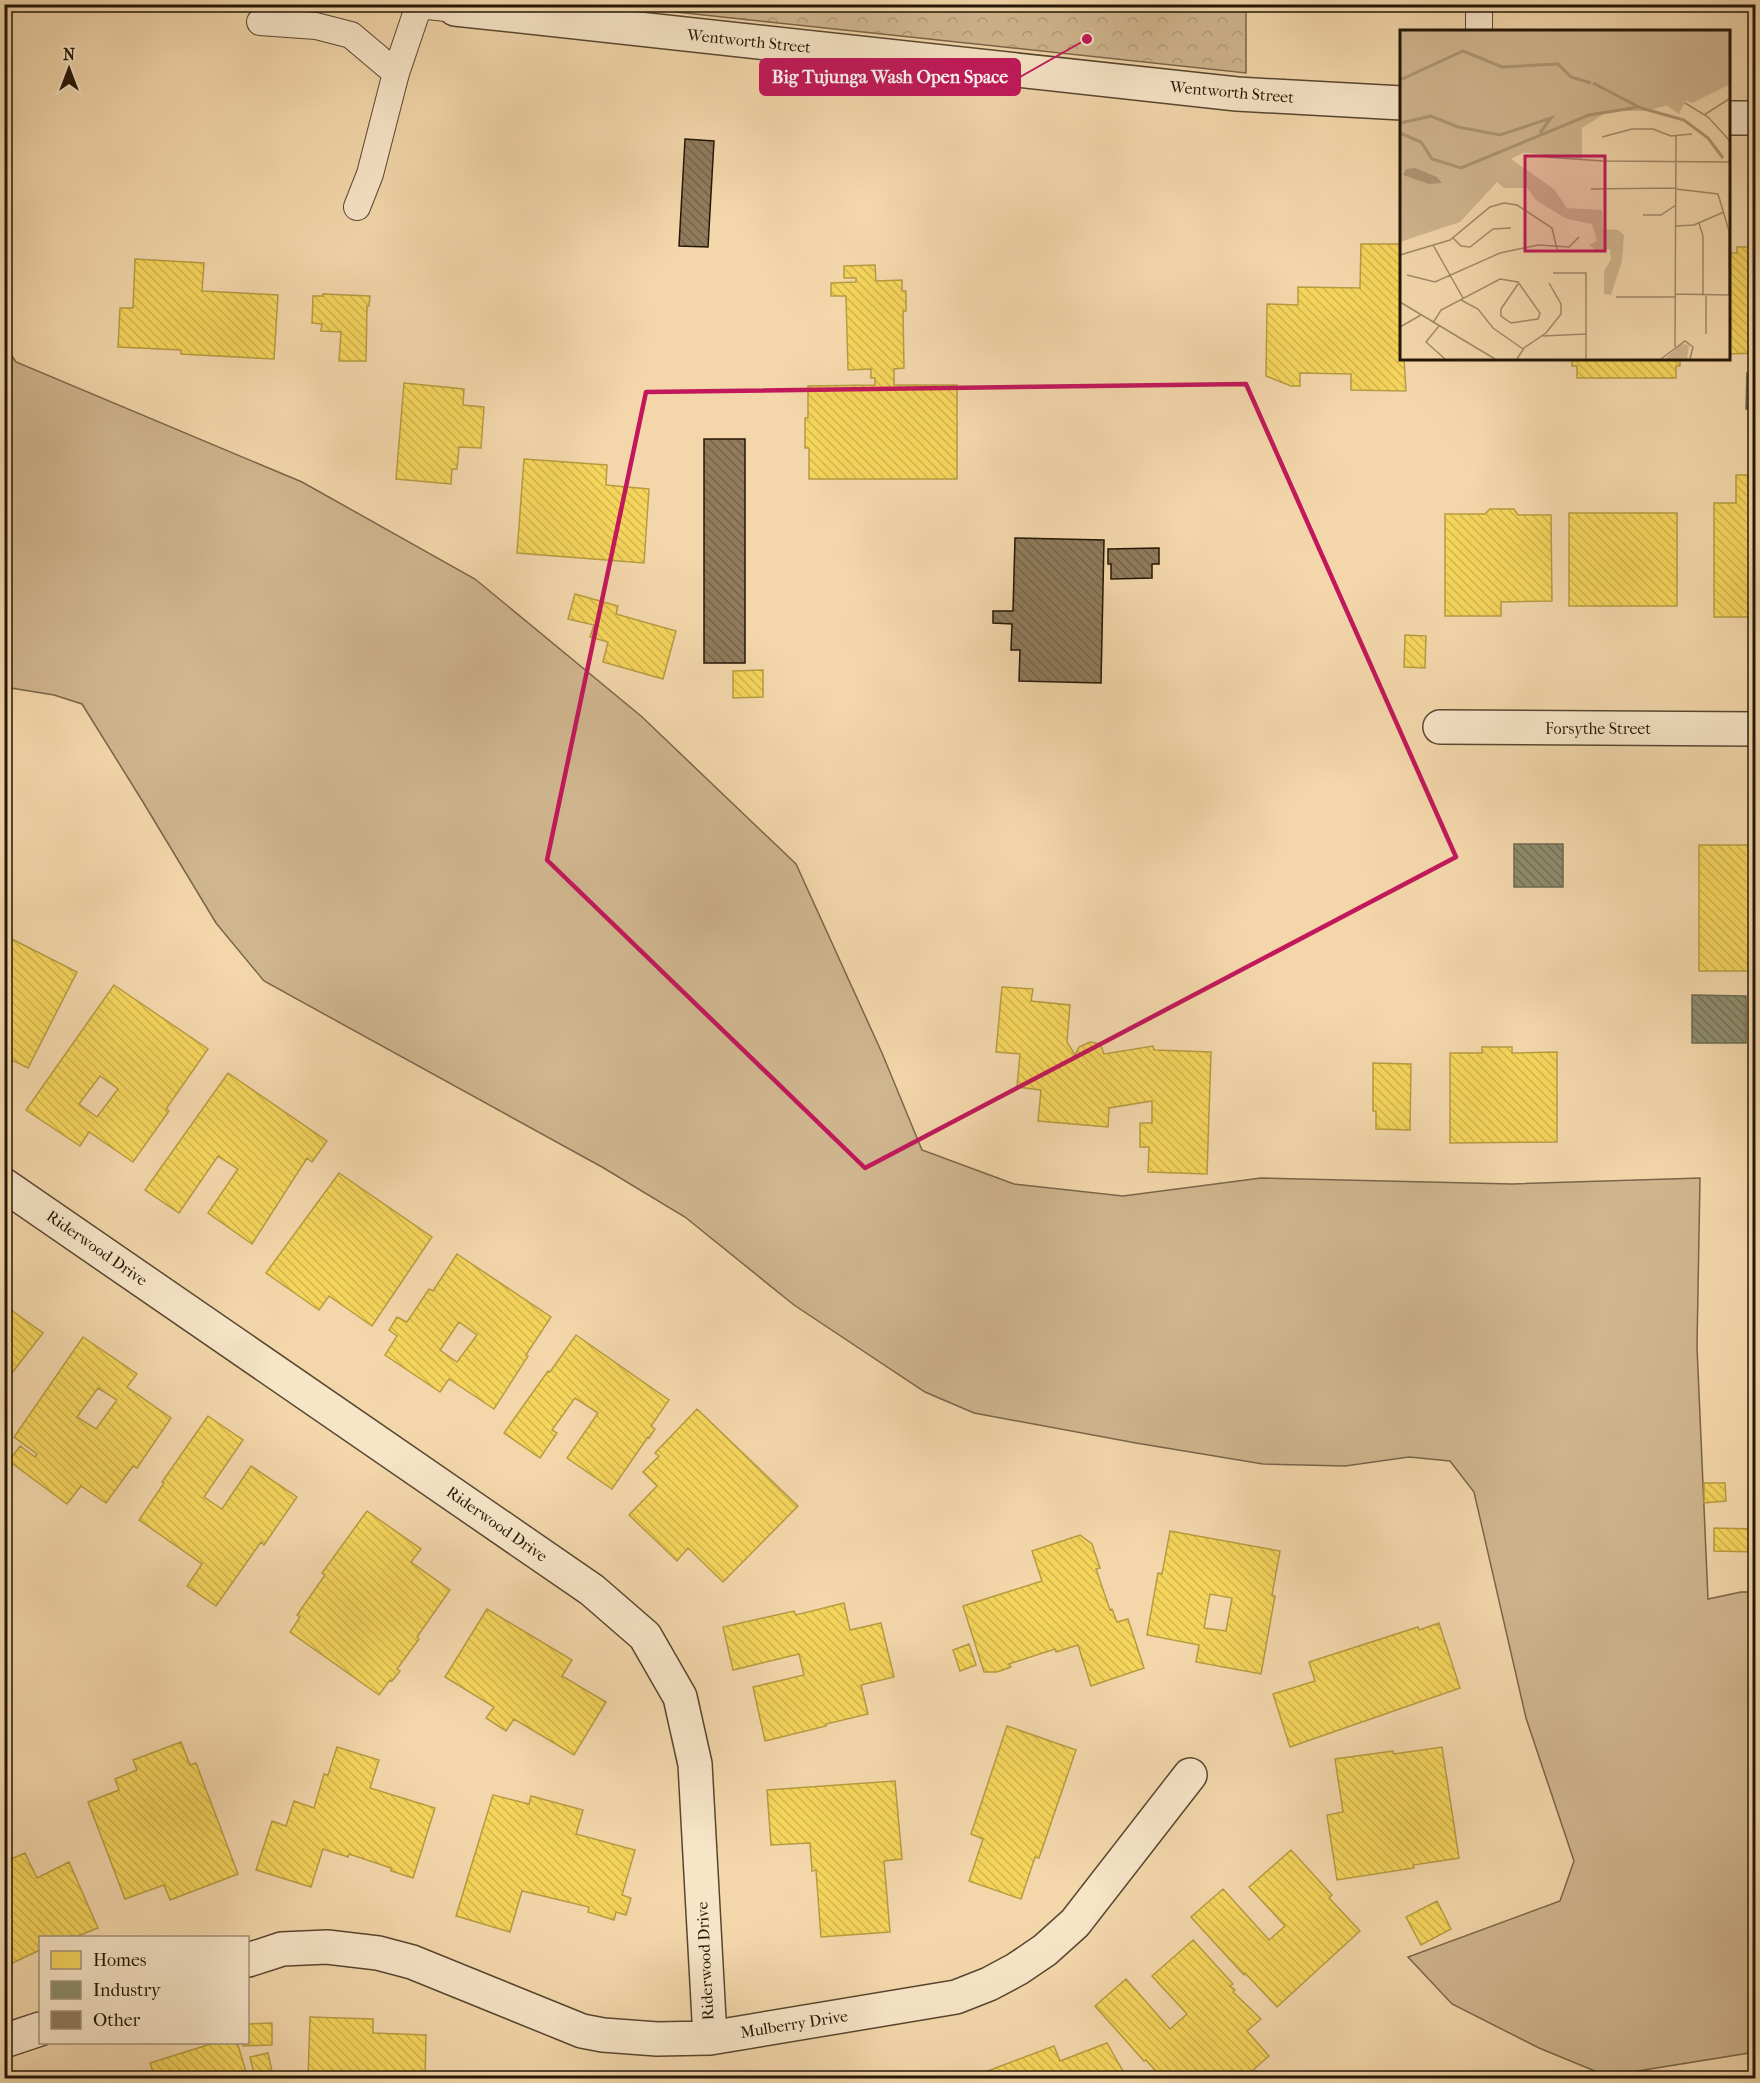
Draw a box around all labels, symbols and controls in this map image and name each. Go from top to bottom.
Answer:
street label: Wentworth Street [685,25,812,57]
inset map [1400,30,1730,360]
north arrow [39,39,99,99]
text: N [63,45,76,64]
callout: Big Tujunga Wash Open Space [760,59,1020,95]
text: Big Tujunga Wash Open Space [772,67,1008,88]
street label: Wentworth Street [1168,77,1295,107]
street label: Forsythe Street [1545,719,1651,738]
street label: Riderwood Drive [43,1206,151,1290]
street label: Riderwood Drive [443,1482,551,1566]
street label: Riderwood Drive [692,1901,718,2021]
legend [39,1936,249,2044]
text: Homes [93,1950,147,1971]
text: Industry [93,1980,162,2001]
street label: Mulberry Drive [739,2006,849,2042]
text: Other [93,2010,141,2031]

